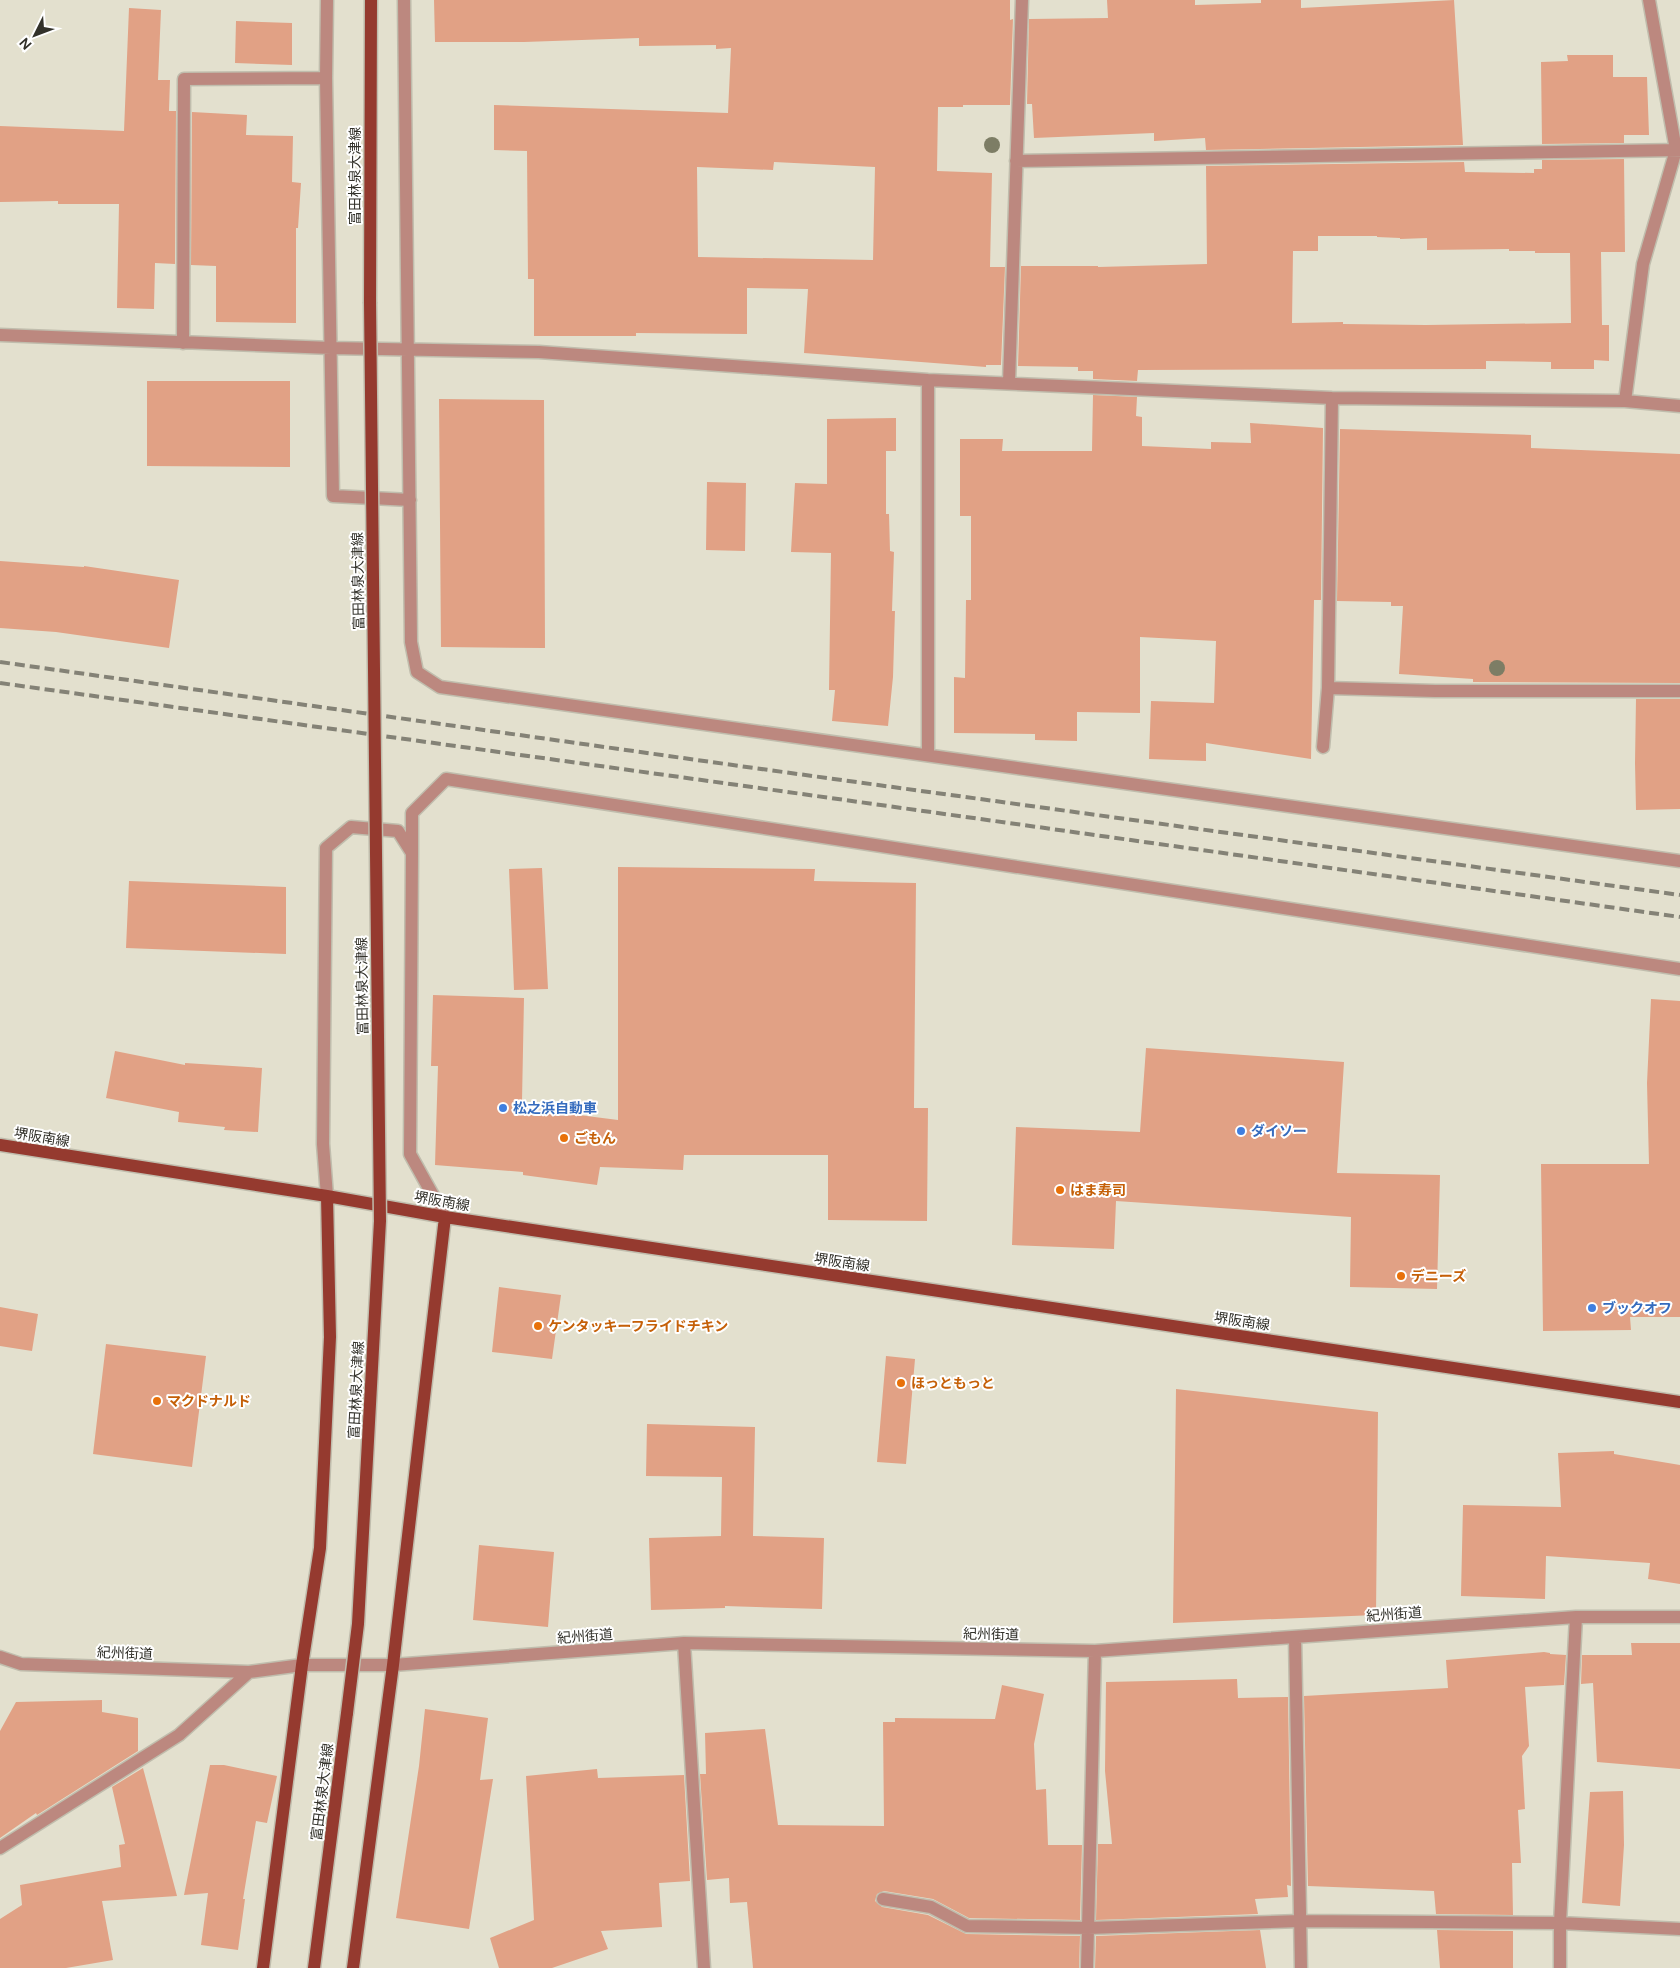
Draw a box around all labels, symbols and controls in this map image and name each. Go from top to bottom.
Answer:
north arrow [10,10,60,60]
text: N [15,34,35,54]
street label: 富田林泉大津線 [346,127,364,225]
street label: 富田林泉大津線 [348,532,368,630]
street label: 富田林泉大津線 [352,937,372,1035]
place label: 松之浜自動車 [513,1099,597,1117]
marker: 松之浜自動車 [497,1102,509,1114]
place label: ダイソー [1251,1122,1307,1140]
street label: 堺阪南線 [13,1124,71,1150]
marker: ダイソー [1235,1125,1247,1137]
place label: ごもん [574,1129,616,1147]
marker: ごもん [558,1132,570,1144]
place label: はま寿司 [1070,1181,1126,1199]
marker: はま寿司 [1054,1184,1066,1196]
street label: 堺阪南線 [413,1187,471,1215]
street label: 堺阪南線 [813,1249,871,1275]
place label: デニーズ [1411,1267,1466,1285]
marker: デニーズ [1395,1270,1407,1282]
place label: ブックオフ [1602,1299,1672,1317]
marker: ブックオフ [1586,1302,1598,1314]
street label: 堺阪南線 [1213,1308,1271,1334]
place label: ケンタッキーフライドチキン [548,1317,728,1335]
marker: ケンタッキーフライドチキン [532,1320,544,1332]
street label: 富田林泉大津線 [344,1341,368,1439]
place label: ほっともっと [911,1374,995,1392]
marker: ほっともっと [895,1377,907,1389]
place label: マクドナルド [167,1392,251,1410]
marker: マクドナルド [151,1395,163,1407]
street label: 紀州街道 [1365,1603,1423,1625]
street label: 紀州街道 [556,1625,614,1647]
street label: 紀州街道 [963,1625,1019,1643]
street label: 紀州街道 [97,1643,153,1663]
street label: 富田林泉大津線 [307,1742,337,1842]

